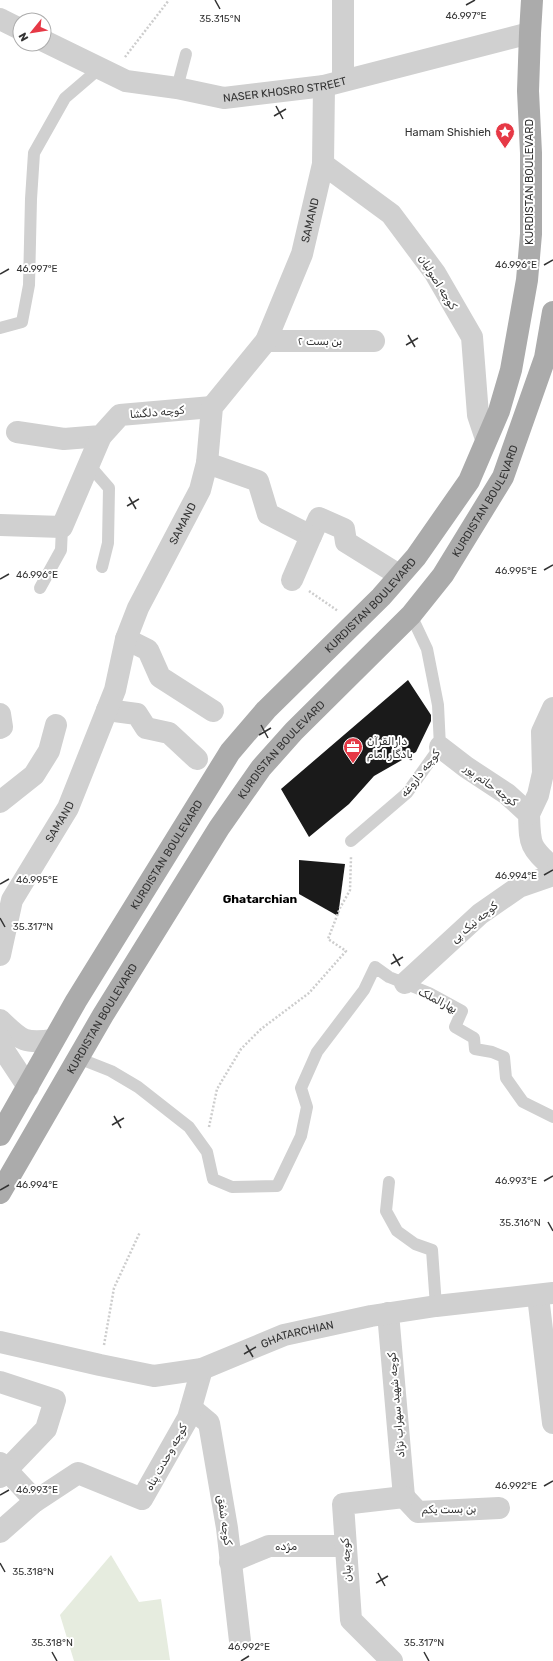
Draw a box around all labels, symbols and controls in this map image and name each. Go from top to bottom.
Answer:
text: 46.997°E [445,10,487,22]
north arrow [12,12,52,52]
text: 35.315°N [199,13,241,25]
text: N [16,30,31,43]
street label: NASER KHOSRO STREET [222,74,348,105]
street label: KURDISTAN BOULEVARD [523,119,536,245]
place icon: Hamam Shishieh [494,121,516,149]
place label: Hamam Shishieh [405,126,491,139]
street label: SAMAND [299,197,322,244]
street label: کوچه اصولیان [415,252,460,313]
text: 46.996°E [495,259,537,271]
text: 46.997°E [16,263,58,275]
street label: بن بست ۲ [298,335,342,348]
street label: کوچه دلگشا [129,404,185,422]
street label: KURDISTAN BOULEVARD [450,443,521,560]
street label: SAMAND [167,500,199,547]
street label: KURDISTAN BOULEVARD [322,556,419,656]
text: 46.995°E [495,565,537,577]
text: 46.996°E [16,569,58,581]
street label: KURDISTAN BOULEVARD [235,698,328,802]
place label: دارالقرآن یادگار امام [367,735,413,762]
office icon: دارالقرآن یادگار امام [342,736,364,764]
street label: کوچه داروغه [398,747,444,800]
street label: کوچه حاتم پور [460,761,520,810]
street label: KURDISTAN BOULEVARD [128,798,206,912]
street label: SAMAND [43,800,77,845]
text: 46.994°E [495,870,537,882]
text: 46.995°E [16,874,58,886]
district label: Ghatarchian [223,892,298,906]
street label: کوچه نیک پی [448,899,501,946]
text: 35.317°N [13,921,53,933]
street label: KURDISTAN BOULEVARD [64,961,140,1076]
street label: بهارالملک [416,985,460,1016]
text: 46.993°E [495,1175,537,1187]
text: 46.994°E [16,1179,58,1191]
text: 35.316°N [499,1217,541,1229]
street label: GHATARCHIAN [259,1318,335,1351]
street label: کوچه شهید سهراب نژاد [385,1352,409,1458]
street label: کوچه وحدت پناه [143,1422,191,1493]
text: 46.992°E [495,1480,537,1492]
text: 46.993°E [16,1484,58,1496]
street label: کوچه شفق [214,1494,234,1546]
street label: بن بست یکم [421,1503,477,1517]
street label: کوچه بیان [338,1538,356,1582]
street label: مژده [275,1540,297,1553]
text: 35.318°N [12,1566,54,1578]
text: 35.318°N [31,1637,73,1649]
text: 35.317°N [404,1637,444,1649]
text: 46.992°E [228,1641,270,1653]

